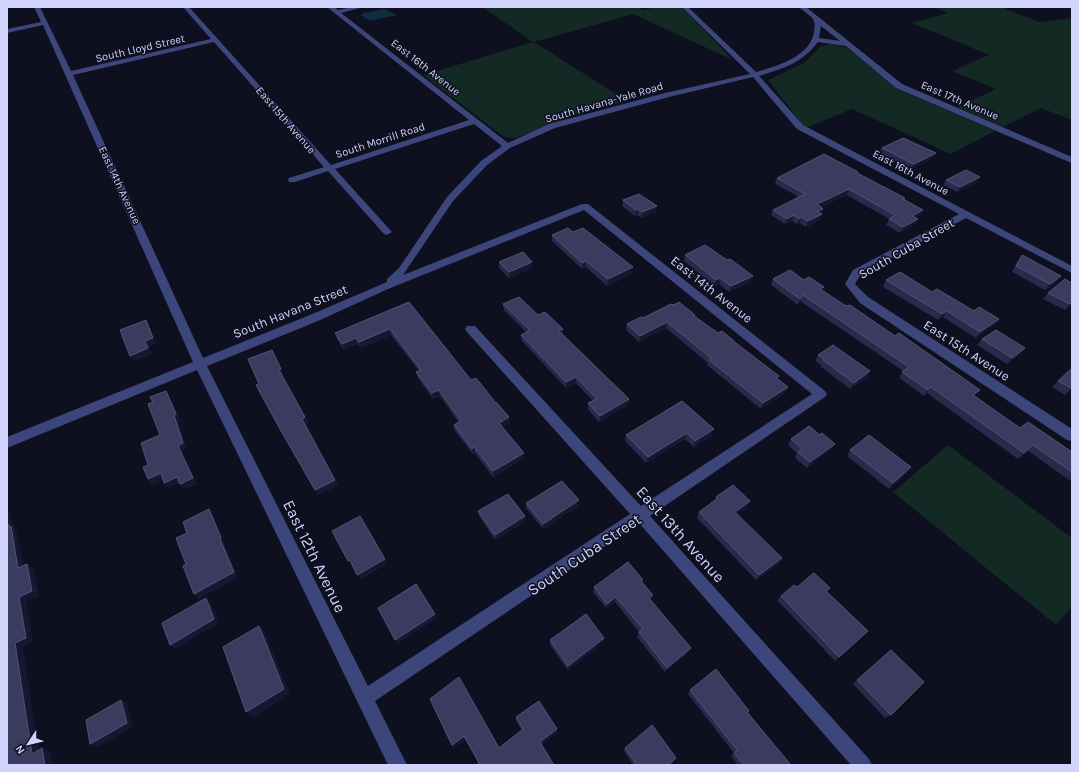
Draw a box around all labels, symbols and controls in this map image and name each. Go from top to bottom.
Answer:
street label: South Lloyd Street [94,32,186,65]
street label: East 16th Avenue [388,36,463,99]
street label: East 17th Avenue [919,78,1001,123]
street label: South Havana-Yale Road [544,79,665,126]
street label: East 15th Avenue [253,84,318,157]
street label: South Morrill Road [334,120,427,161]
street label: East 14th Avenue [96,144,143,226]
street label: East 16th Avenue [870,147,951,198]
street label: South Cuba Street [856,215,957,282]
street label: East 14th Avenue [668,253,756,326]
street label: South Havana Street [231,282,350,341]
street label: East 15th Avenue [921,317,1013,384]
street label: East 13th Avenue [632,482,729,586]
street label: East 12th Avenue [279,497,350,616]
street label: South Cuba Street [524,509,645,600]
north arrow [8,724,48,764]
text: N [13,742,28,756]

